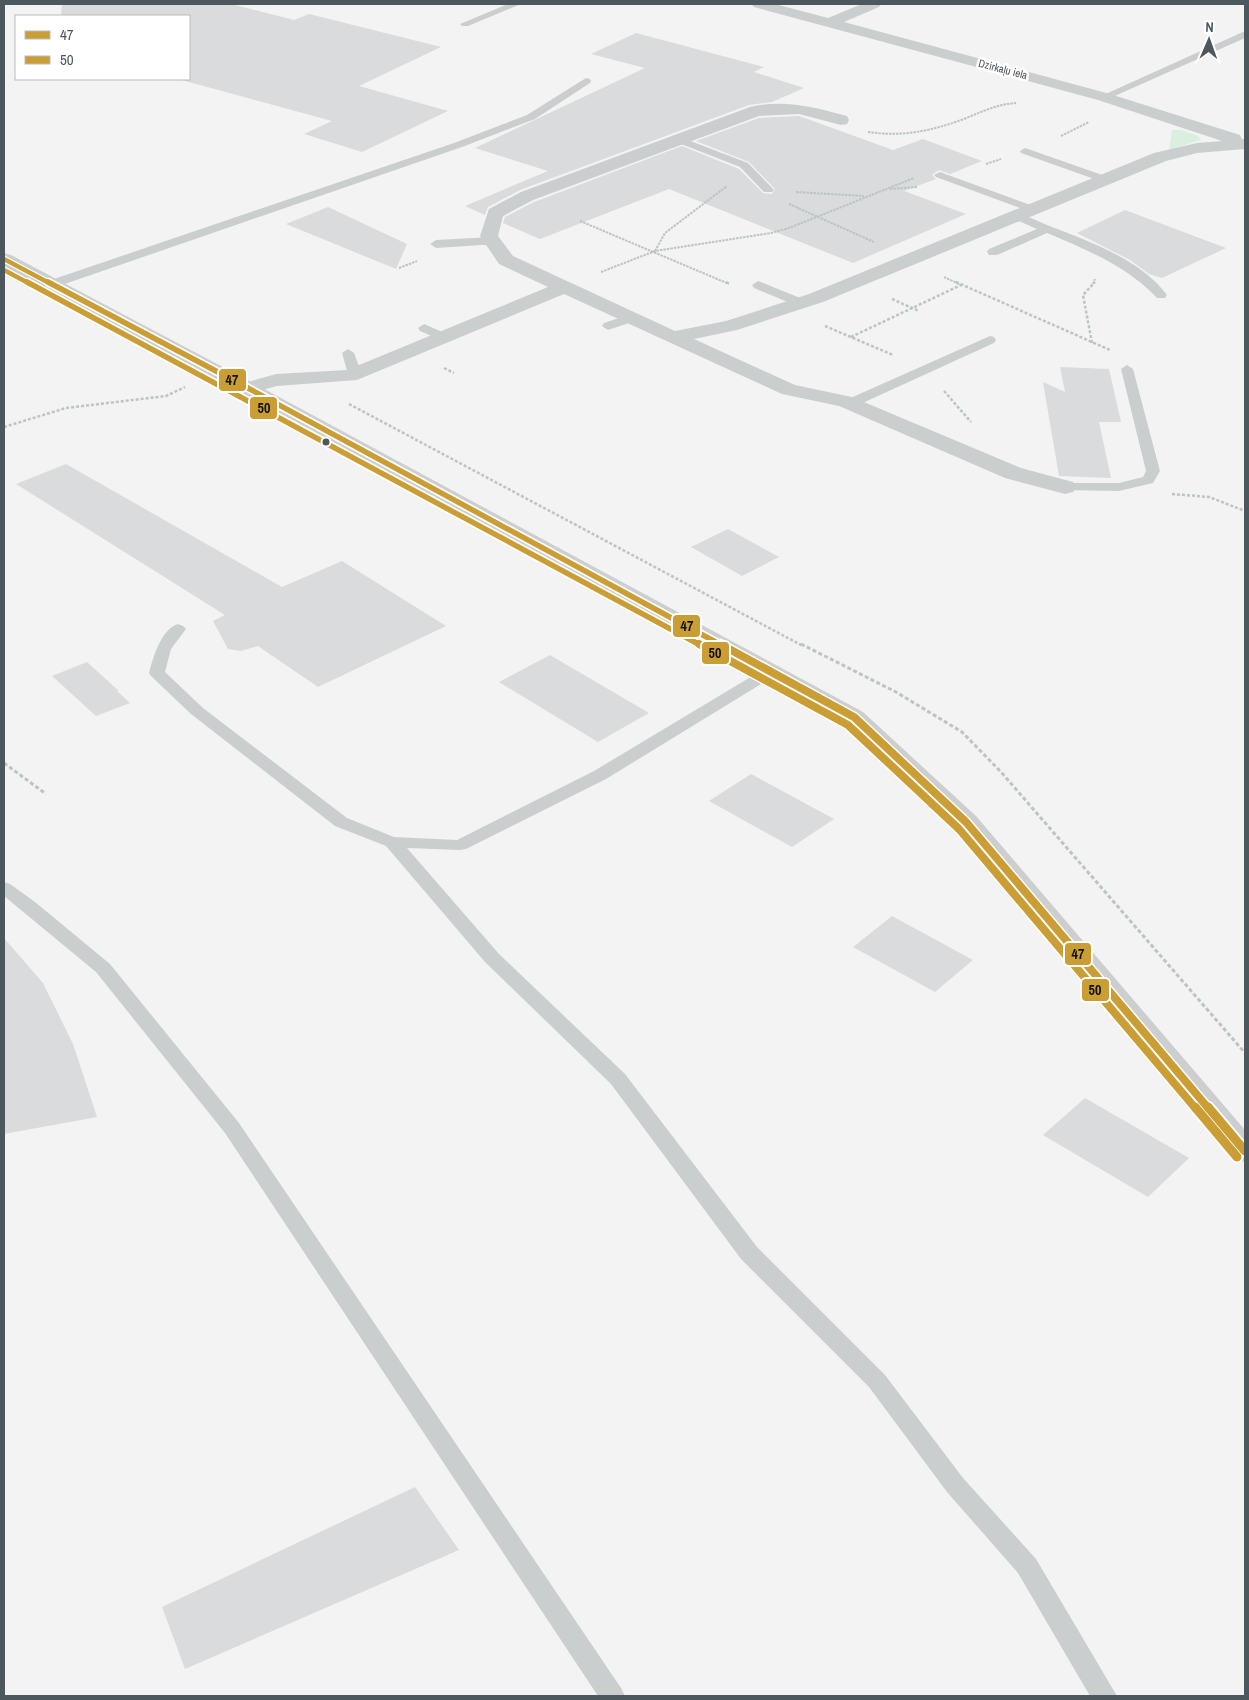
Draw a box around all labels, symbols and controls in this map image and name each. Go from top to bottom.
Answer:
legend [15,15,190,80]
north arrow [1184,15,1234,65]
text: N [1205,18,1214,36]
text: 47 [60,24,74,45]
text: 50 [60,49,74,70]
street label: Dzirkaļu iela [977,56,1029,82]
line badge: 47 [218,368,247,392]
text: 47 [226,371,239,389]
line badge: 50 [249,396,278,420]
text: 50 [258,399,270,417]
unlabelled marker [321,437,331,447]
line badge: 47 [672,614,701,638]
text: 47 [681,617,694,635]
line badge: 50 [701,641,730,665]
text: 50 [709,644,721,662]
line badge: 47 [1064,942,1092,966]
text: 47 [1072,945,1085,963]
line badge: 50 [1081,978,1110,1002]
text: 50 [1089,981,1101,999]

